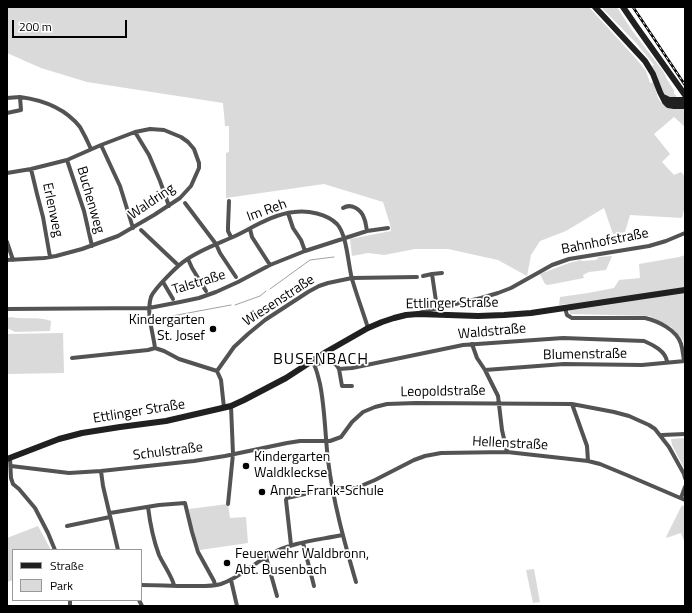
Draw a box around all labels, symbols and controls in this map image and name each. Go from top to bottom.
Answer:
scale bar [14,12,129,38]
text: 200 m [19,17,52,36]
street label: Buchenweg [72,164,108,236]
street label: Waldring [126,180,178,224]
street label: Erlenweg [38,181,66,239]
street label: Im Reh [245,196,289,226]
street label: Bahnhofstraße [560,225,650,259]
street label: Talstraße [170,267,228,299]
street label: Wiesenstraße [240,272,318,330]
street label: Ettlinger Straße [405,295,499,313]
place label: Kindergarten St. Josef [129,313,205,346]
street label: Waldstraße [457,321,527,343]
marker: Kindergarten St. Josef [208,324,218,334]
street label: Blumenstraße [543,346,627,364]
district label: BUSENBACH [273,350,369,370]
street label: Leopoldstraße [400,383,486,401]
street label: Ettlinger Straße [92,396,186,428]
street label: Hellenstraße [472,434,548,454]
street label: Schulstraße [132,439,204,465]
place label: Kindergarten Waldkleckse [254,450,330,482]
marker: Kindergarten Waldkleckse [241,461,251,471]
place label: Anne-Frank-Schule [270,484,384,500]
marker: Anne-Frank-Schule [257,487,267,497]
place label: Feuerwehr Waldbronn, Abt. Busenbach [235,547,369,580]
legend [12,549,142,601]
text: Straße [50,556,84,575]
marker: Feuerwehr Waldbronn, Abt. Busenbach [222,558,232,568]
text: Park [50,576,73,595]

